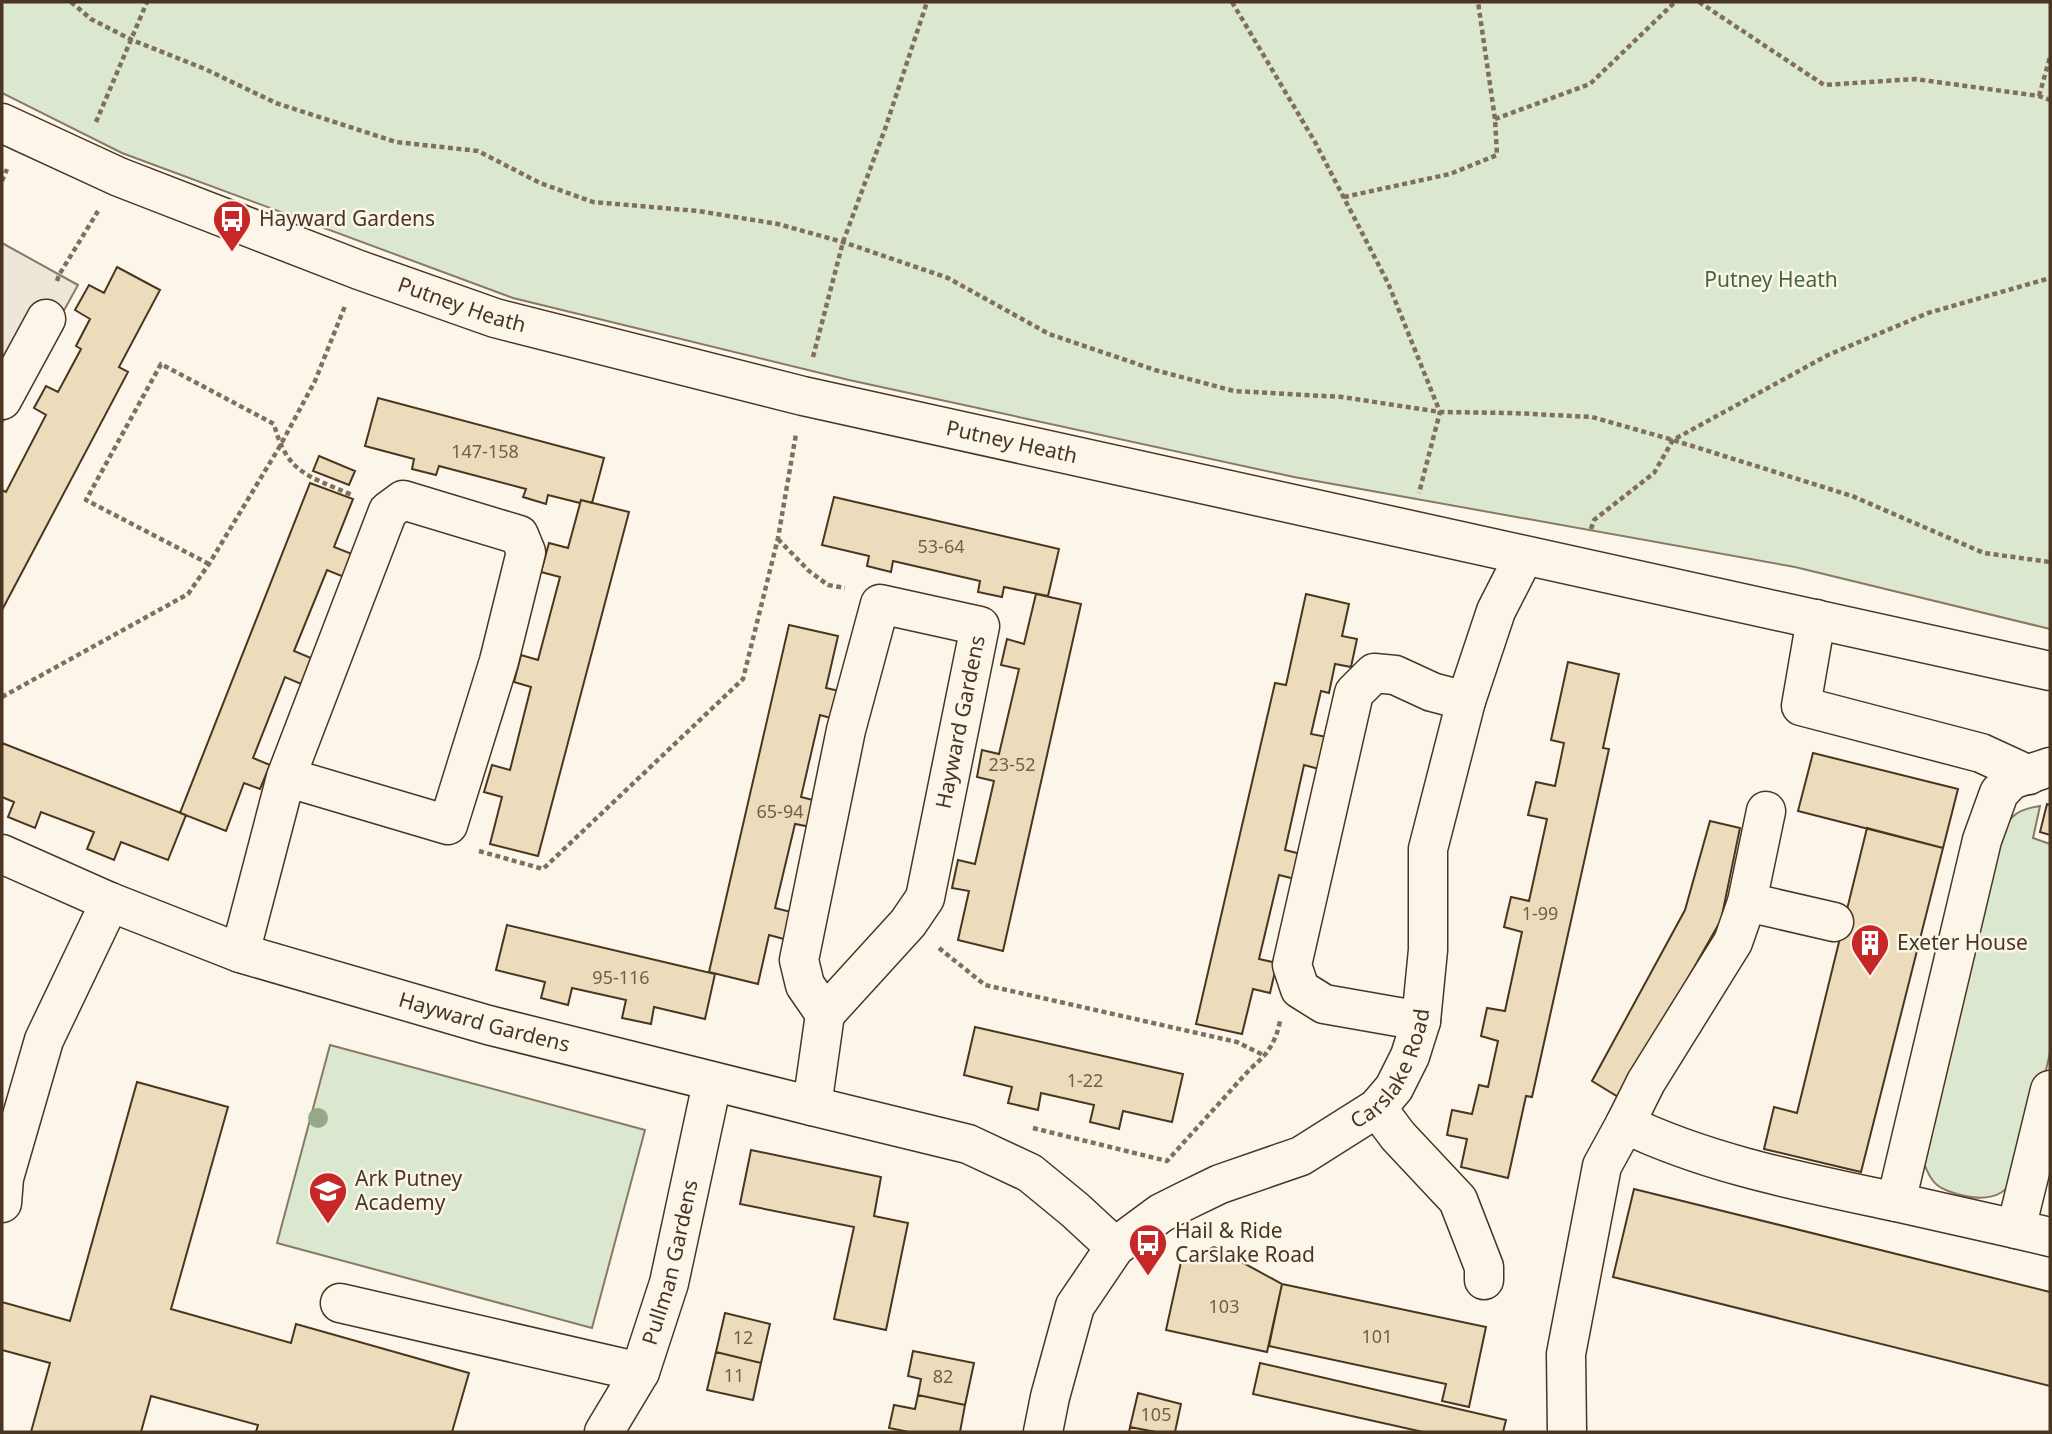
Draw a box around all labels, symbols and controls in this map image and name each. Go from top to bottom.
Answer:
bus stop icon: Hayward Gardens [211,198,253,253]
place label: Hayward Gardens [259,204,435,232]
park label: Putney Heath [1704,265,1838,293]
street label: Putney Heath [394,270,529,338]
street label: Putney Heath [944,413,1080,469]
house number: 147-158 [451,439,519,463]
house number: 53-64 [918,534,964,558]
street label: Hayward Gardens [928,633,991,811]
house number: 23-52 [989,752,1035,776]
house number: 65-94 [757,799,803,823]
house number: 1-99 [1522,901,1558,925]
building icon: Exeter House [1849,922,1891,977]
place label: Exeter House [1897,928,2028,956]
house number: 95-116 [592,965,650,989]
street label: Hayward Gardens [396,985,573,1058]
street label: Carslake Road [1345,1007,1435,1134]
house number: 1-22 [1067,1068,1103,1092]
place label: Ark Putney Academy [355,1164,462,1216]
school or university icon: Ark Putney Academy [307,1170,349,1225]
street label: Pullman Gardens [635,1177,704,1348]
place label: Hail & Ride Carslake Road [1175,1216,1315,1268]
bus stop icon: Hail & Ride Carslake Road [1127,1222,1169,1277]
house number: 103 [1209,1294,1239,1318]
house number: 101 [1362,1324,1392,1348]
house number: 12 [733,1325,753,1349]
house number: 11 [724,1363,744,1387]
house number: 82 [933,1364,953,1388]
house number: 105 [1141,1402,1171,1426]

